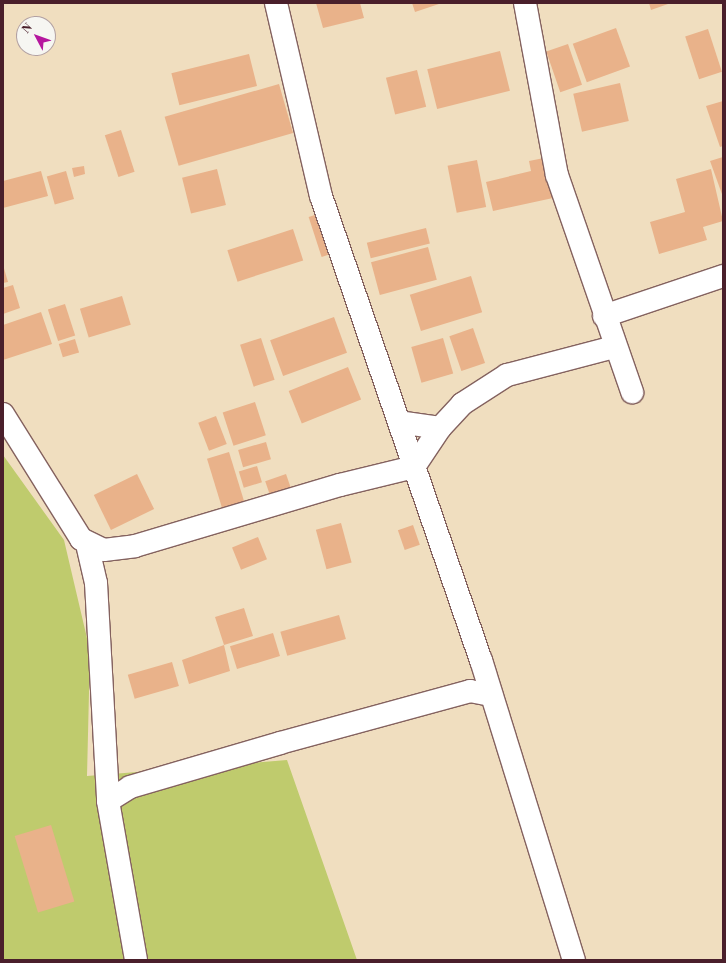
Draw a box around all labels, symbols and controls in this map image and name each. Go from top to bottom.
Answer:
north arrow [16,16,56,56]
text: N [20,21,36,37]

